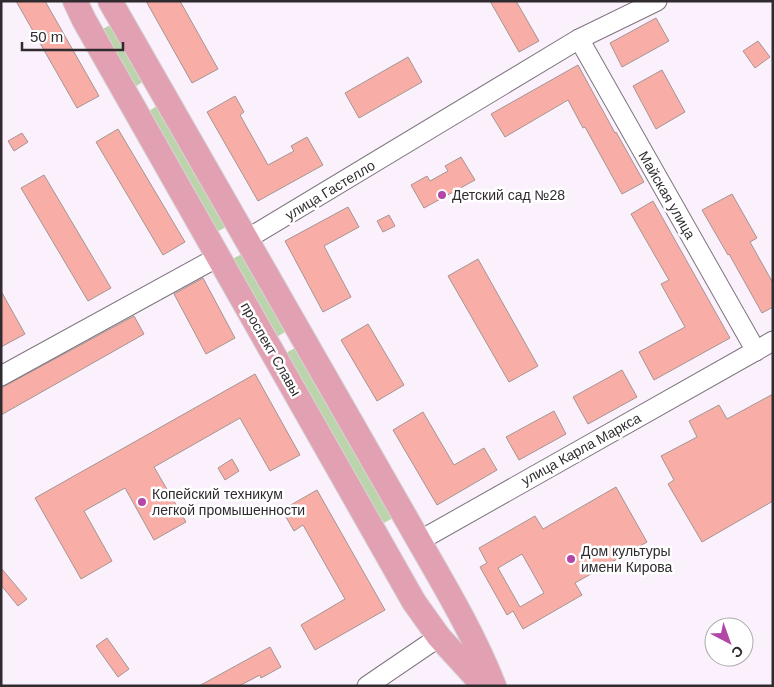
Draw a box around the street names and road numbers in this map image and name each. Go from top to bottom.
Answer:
street label: Майская улица [635,148,699,242]
street label: улица Гастелло [282,157,378,223]
street label: проспект Славы [238,299,304,399]
street label: улица Карла Маркса [519,409,644,488]

